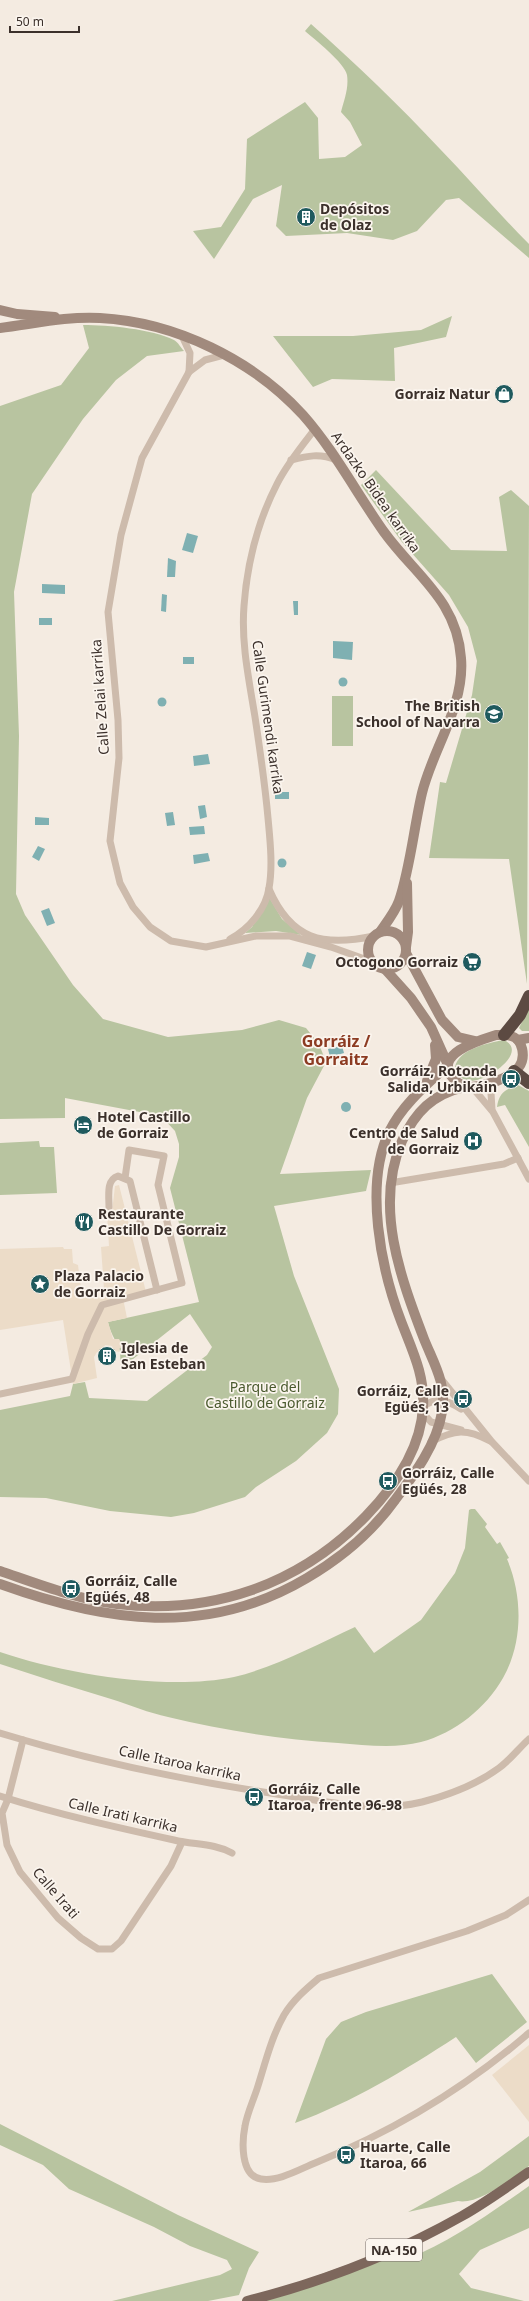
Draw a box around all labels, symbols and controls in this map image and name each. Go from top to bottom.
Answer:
scale bar [10,8,79,34]
text: 50 m [16,13,44,30]
place label: Depósitos de Olaz [320,199,389,234]
building icon: Depósitos de Olaz [295,206,317,228]
shop icon: Gorraiz Natur [493,383,515,405]
place label: Gorraiz Natur [395,384,491,403]
street label: Ardazko Bidea karrika [327,427,425,556]
street label: Calle Zelai karrika [86,639,113,756]
street label: Calle Gurimendi karrika [248,639,289,795]
place label: The British School of Navarra [356,696,480,731]
school or university icon: The British School of Navarra [483,703,505,725]
supermarket icon: Octogono Gorraiz [461,951,483,973]
place label: Octogono Gorraiz [335,952,458,971]
district label: Gorráiz / Gorraitz [302,1030,371,1070]
place label: Gorráiz, Rotonda Salida, Urbikáin [380,1061,497,1096]
bus stop icon: Gorráiz, Rotonda Salida, Urbikáin [500,1068,522,1090]
place label: Hotel Castillo de Gorraiz [97,1107,191,1142]
hotel icon: Hotel Castillo de Gorraiz [72,1114,94,1136]
place label: Centro de Salud de Gorraiz [349,1123,459,1158]
hospital icon: Centro de Salud de Gorraiz [462,1130,484,1152]
place label: Restaurante Castillo De Gorraiz [98,1204,226,1239]
restaurant icon: Restaurante Castillo De Gorraiz [73,1211,95,1233]
place label: Plaza Palacio de Gorraiz [54,1266,144,1301]
place icon: Plaza Palacio de Gorraiz [29,1273,51,1295]
place label: Iglesia de San Esteban [121,1338,205,1373]
building icon: Iglesia de San Esteban [96,1345,118,1367]
park label: Parque del Castillo de Gorraiz [205,1377,325,1412]
place label: Gorráiz, Calle Egüés, 13 [357,1381,449,1416]
bus stop icon: Gorráiz, Calle Egüés, 13 [452,1388,474,1410]
place label: Gorráiz, Calle Egüés, 28 [402,1463,494,1498]
bus stop icon: Gorráiz, Calle Egüés, 28 [377,1470,399,1492]
place label: Gorráiz, Calle Egüés, 48 [85,1571,177,1606]
bus stop icon: Gorráiz, Calle Egüés, 48 [60,1578,82,1600]
street label: Calle Itaroa karrika [117,1740,243,1785]
place label: Gorráiz, Calle Itaroa, frente 96-98 [268,1779,402,1814]
bus stop icon: Gorráiz, Calle Itaroa, frente 96-98 [243,1786,265,1808]
street label: Calle Irati karrika [67,1793,180,1836]
street label: Calle Irati [29,1863,84,1922]
place label: Huarte, Calle Itaroa, 66 [360,2137,451,2172]
bus stop icon: Huarte, Calle Itaroa, 66 [335,2144,357,2166]
road number: NA-150 [366,2239,422,2261]

